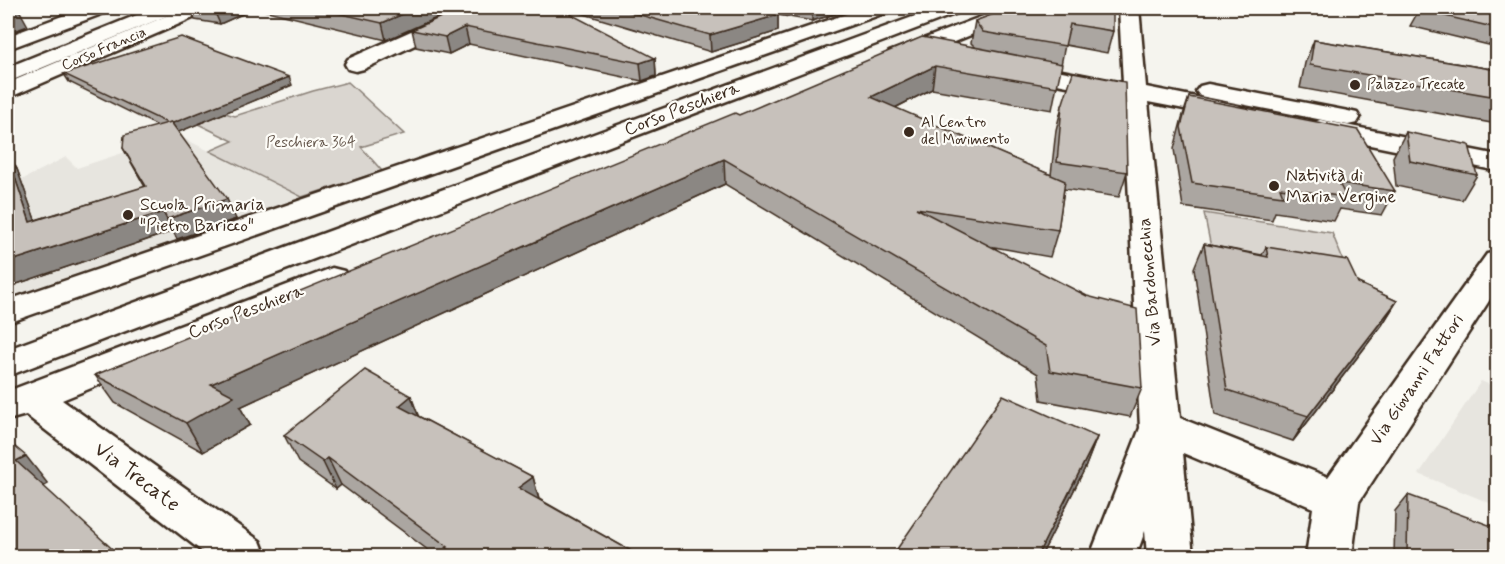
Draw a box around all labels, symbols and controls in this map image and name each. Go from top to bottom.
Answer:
street label: Corso Francia [59,22,149,76]
place label: Palazzo Trecate [1367,75,1466,95]
street label: Corso Peschiera [621,76,743,142]
marker: Palazzo Trecate [1348,78,1362,92]
place label: Al Centro del Movimento [921,113,1010,150]
marker: Al Centro del Movimento [902,125,916,139]
park label: Peschiera 364 [266,133,356,153]
place label: Natività di Maria Vergine [1286,164,1396,210]
marker: Natività di Maria Vergine [1267,179,1281,193]
place label: Scuola Primaria "Pietro Baricco" [140,193,265,238]
marker: Scuola Primaria "Pietro Baricco" [121,208,135,222]
street label: Via Bardonecchia [1132,217,1168,347]
street label: Corso Peschiera [185,279,307,345]
street label: Via Giovanni Fattori [1364,310,1470,450]
street label: Via Trecate [88,435,186,519]

